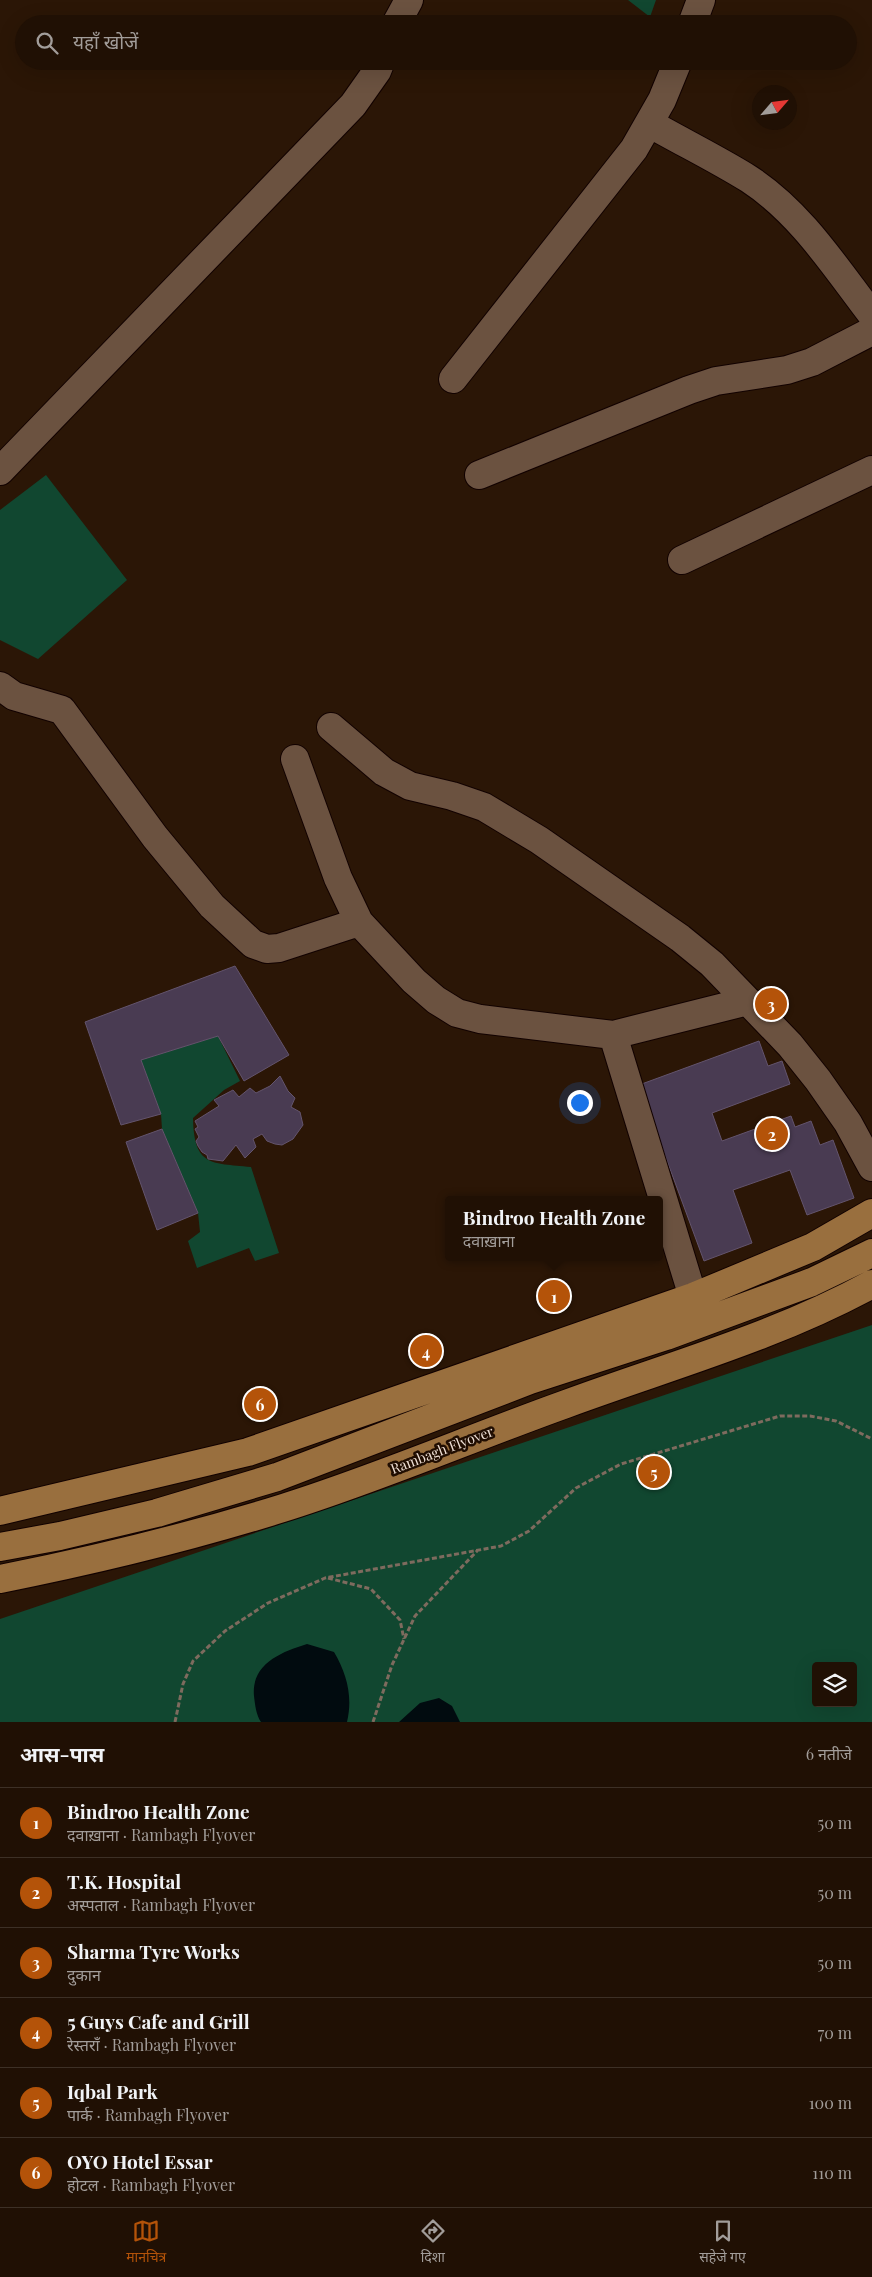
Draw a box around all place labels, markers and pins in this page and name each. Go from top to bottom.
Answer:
pin: 3 [755,985,787,1023]
pin: 2 [756,1115,788,1153]
pin: 1 [538,1277,570,1315]
pin: 4 [410,1332,442,1370]
pin: 6 [244,1385,276,1423]
pin: 5 [638,1453,670,1491]

